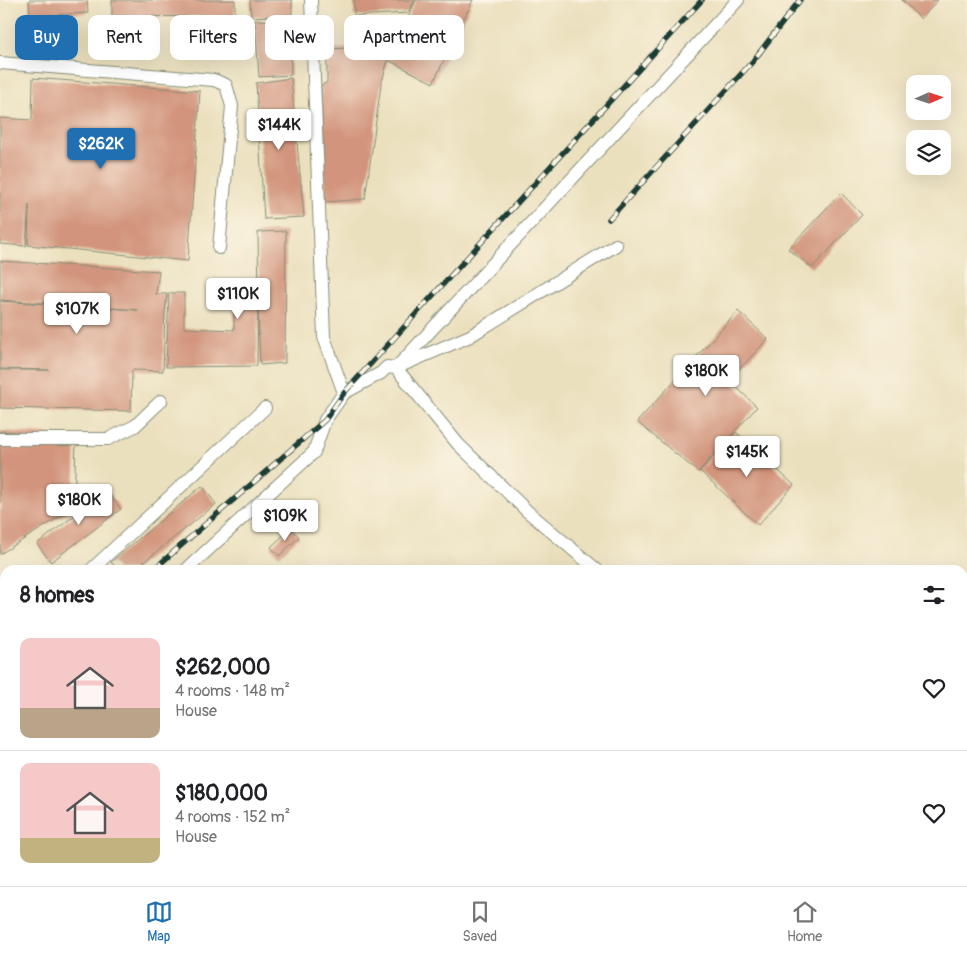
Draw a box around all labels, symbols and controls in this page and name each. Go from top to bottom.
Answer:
chip: Buy [15,15,78,60]
chip: Rent [88,15,160,60]
chip: Filters [170,15,255,60]
chip: New [265,15,334,60]
chip: Apartment [344,15,464,60]
north arrow [906,75,951,120]
map controls [906,75,951,175]
pin: $144K [244,108,314,151]
text: $144K [257,115,301,135]
pin: $262K [66,128,136,170]
button: layers [906,130,951,175]
text: $262K [78,134,124,154]
pin: $110K [203,278,273,320]
text: $110K [217,284,259,304]
pin: $107K [42,292,112,335]
text: $107K [55,299,99,319]
pin: $180K [671,354,741,397]
text: $180K [684,361,728,381]
pin: $145K [712,436,782,478]
text: $145K [726,442,768,462]
pin: $180K [44,484,114,526]
text: $180K [57,490,101,510]
pin: $109K [250,500,320,542]
text: $109K [263,506,307,526]
icon: filters [920,581,948,609]
text: 8 homes [20,582,94,609]
text: $262,000 [175,654,270,681]
icon: home [60,658,120,718]
icon: heart [920,674,948,702]
text: 4 rooms · 148 m² [175,681,290,701]
text: House [175,701,217,721]
text: $180,000 [175,780,268,807]
icon: home [60,783,120,843]
icon: heart [920,799,948,827]
text: 4 rooms · 152 m² [175,807,290,827]
text: House [175,827,217,847]
tab: Map [145,898,173,945]
tab: Saved [462,898,497,945]
tab: Home [787,898,822,945]

